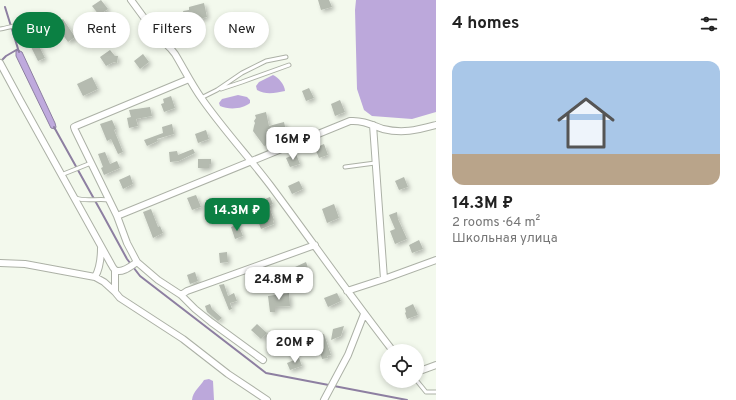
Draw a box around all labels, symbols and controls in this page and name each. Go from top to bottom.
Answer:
chip: Buy [12,12,65,48]
chip: Rent [73,12,130,48]
chip: Filters [138,12,206,48]
chip: New [214,12,269,48]
text: 4 homes [452,13,519,35]
icon: filters [698,13,720,35]
icon: home [550,87,622,159]
pin: 16M ₽ [265,127,321,161]
text: 16M ₽ [275,132,311,148]
text: 14.3M ₽ [452,193,513,215]
pin: 14.3M ₽ [200,198,274,232]
text: 14.3M ₽ [214,203,260,219]
text: 2 rooms · 64 m² [452,215,540,231]
text: Школьная улица [452,231,557,247]
pin: 24.8M ₽ [242,267,316,301]
text: 24.8M ₽ [254,272,304,288]
pin: 20M ₽ [267,330,323,364]
text: 20M ₽ [276,335,314,351]
map controls [380,344,424,388]
button: locate [380,344,424,388]

